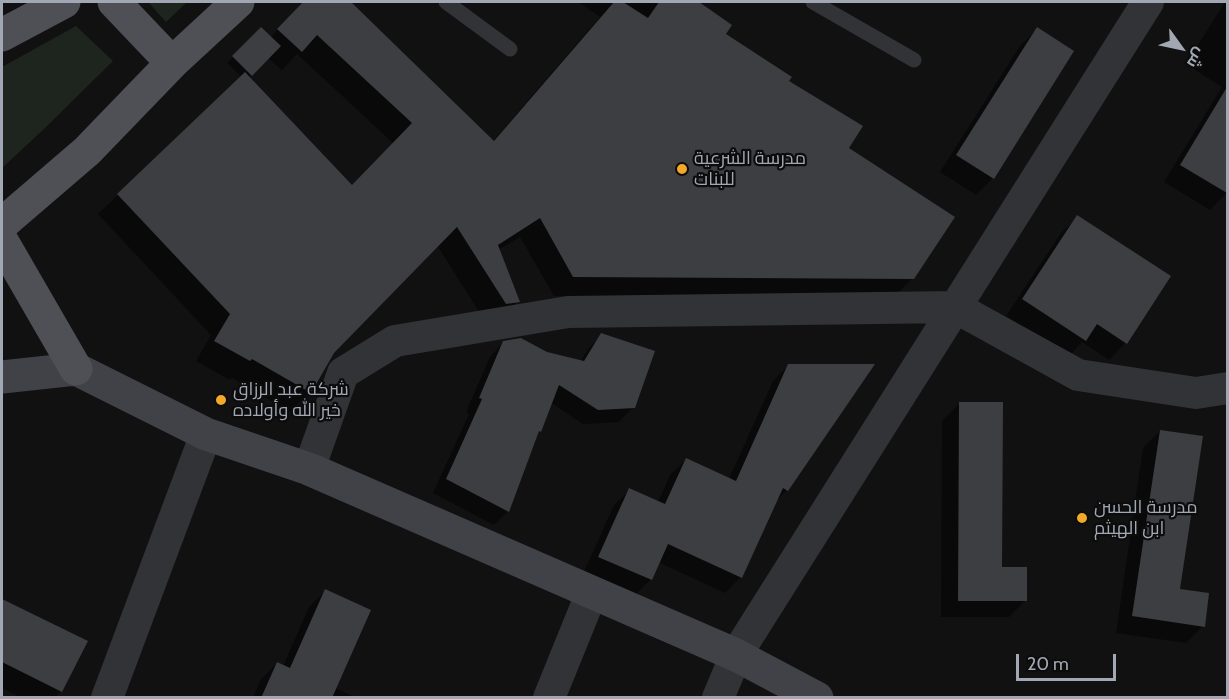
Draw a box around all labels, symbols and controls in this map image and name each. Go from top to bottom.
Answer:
north arrow [1151,18,1211,78]
text: ش [1183,44,1210,72]
place label: مدرسة الشرعية للبنات [694,148,806,190]
marker: مدرسة الشرعية للبنات [675,162,689,176]
place label: شركة عبد الرزاق خير الله وأولاده [233,379,349,422]
marker: شركة عبد الرزاق خير الله وأولاده [214,393,228,407]
place label: مدرسة الحسن ابن الهيثم [1094,497,1198,540]
marker: مدرسة الحسن ابن الهيثم [1075,511,1089,525]
scale bar [1019,642,1120,680]
text: 20 m [1027,653,1069,675]

